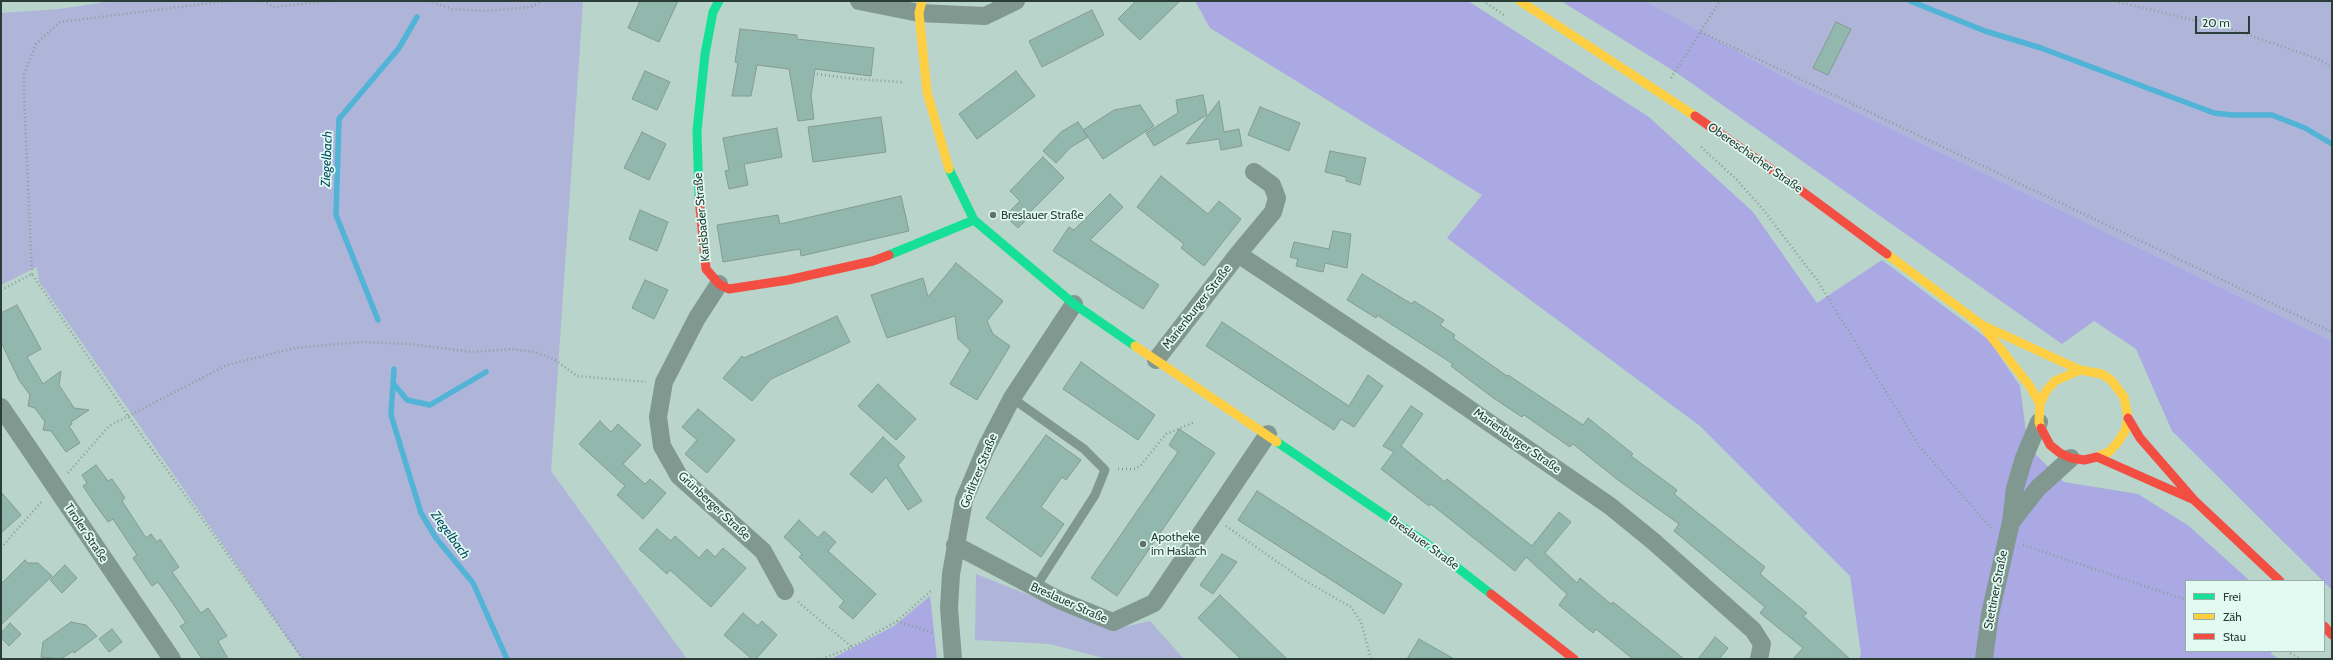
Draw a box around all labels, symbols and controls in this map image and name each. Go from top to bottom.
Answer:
scale bar [2197,8,2252,34]
text: 20 m [2202,15,2230,30]
street label: Obereschacher Straße [1705,120,1805,196]
water label: Ziegelbach [318,131,336,187]
street label: Karlsbader Straße [691,172,713,262]
place label: Breslauer Straße [1001,208,1084,222]
marker: Breslauer Straße [988,210,998,220]
street label: Marienburger Straße [1160,262,1234,352]
street label: Marienburger Straße [1471,405,1563,477]
street label: Görlitzer Straße [957,432,1001,510]
street label: Grünberger Straße [675,469,753,543]
street label: Tiroler Straße [61,501,111,565]
water label: Ziegelbach [427,508,473,562]
street label: Breslauer Straße [1386,513,1462,573]
place label: Apotheke im Haslach [1151,530,1206,558]
marker: Apotheke im Haslach [1138,539,1148,549]
street label: Stettiner Straße [1981,549,2011,631]
street label: Breslauer Straße [1028,580,1110,626]
legend [2185,580,2325,652]
text: Frei [2223,589,2241,604]
text: Zäh [2223,609,2242,624]
text: Stau [2223,629,2246,644]

